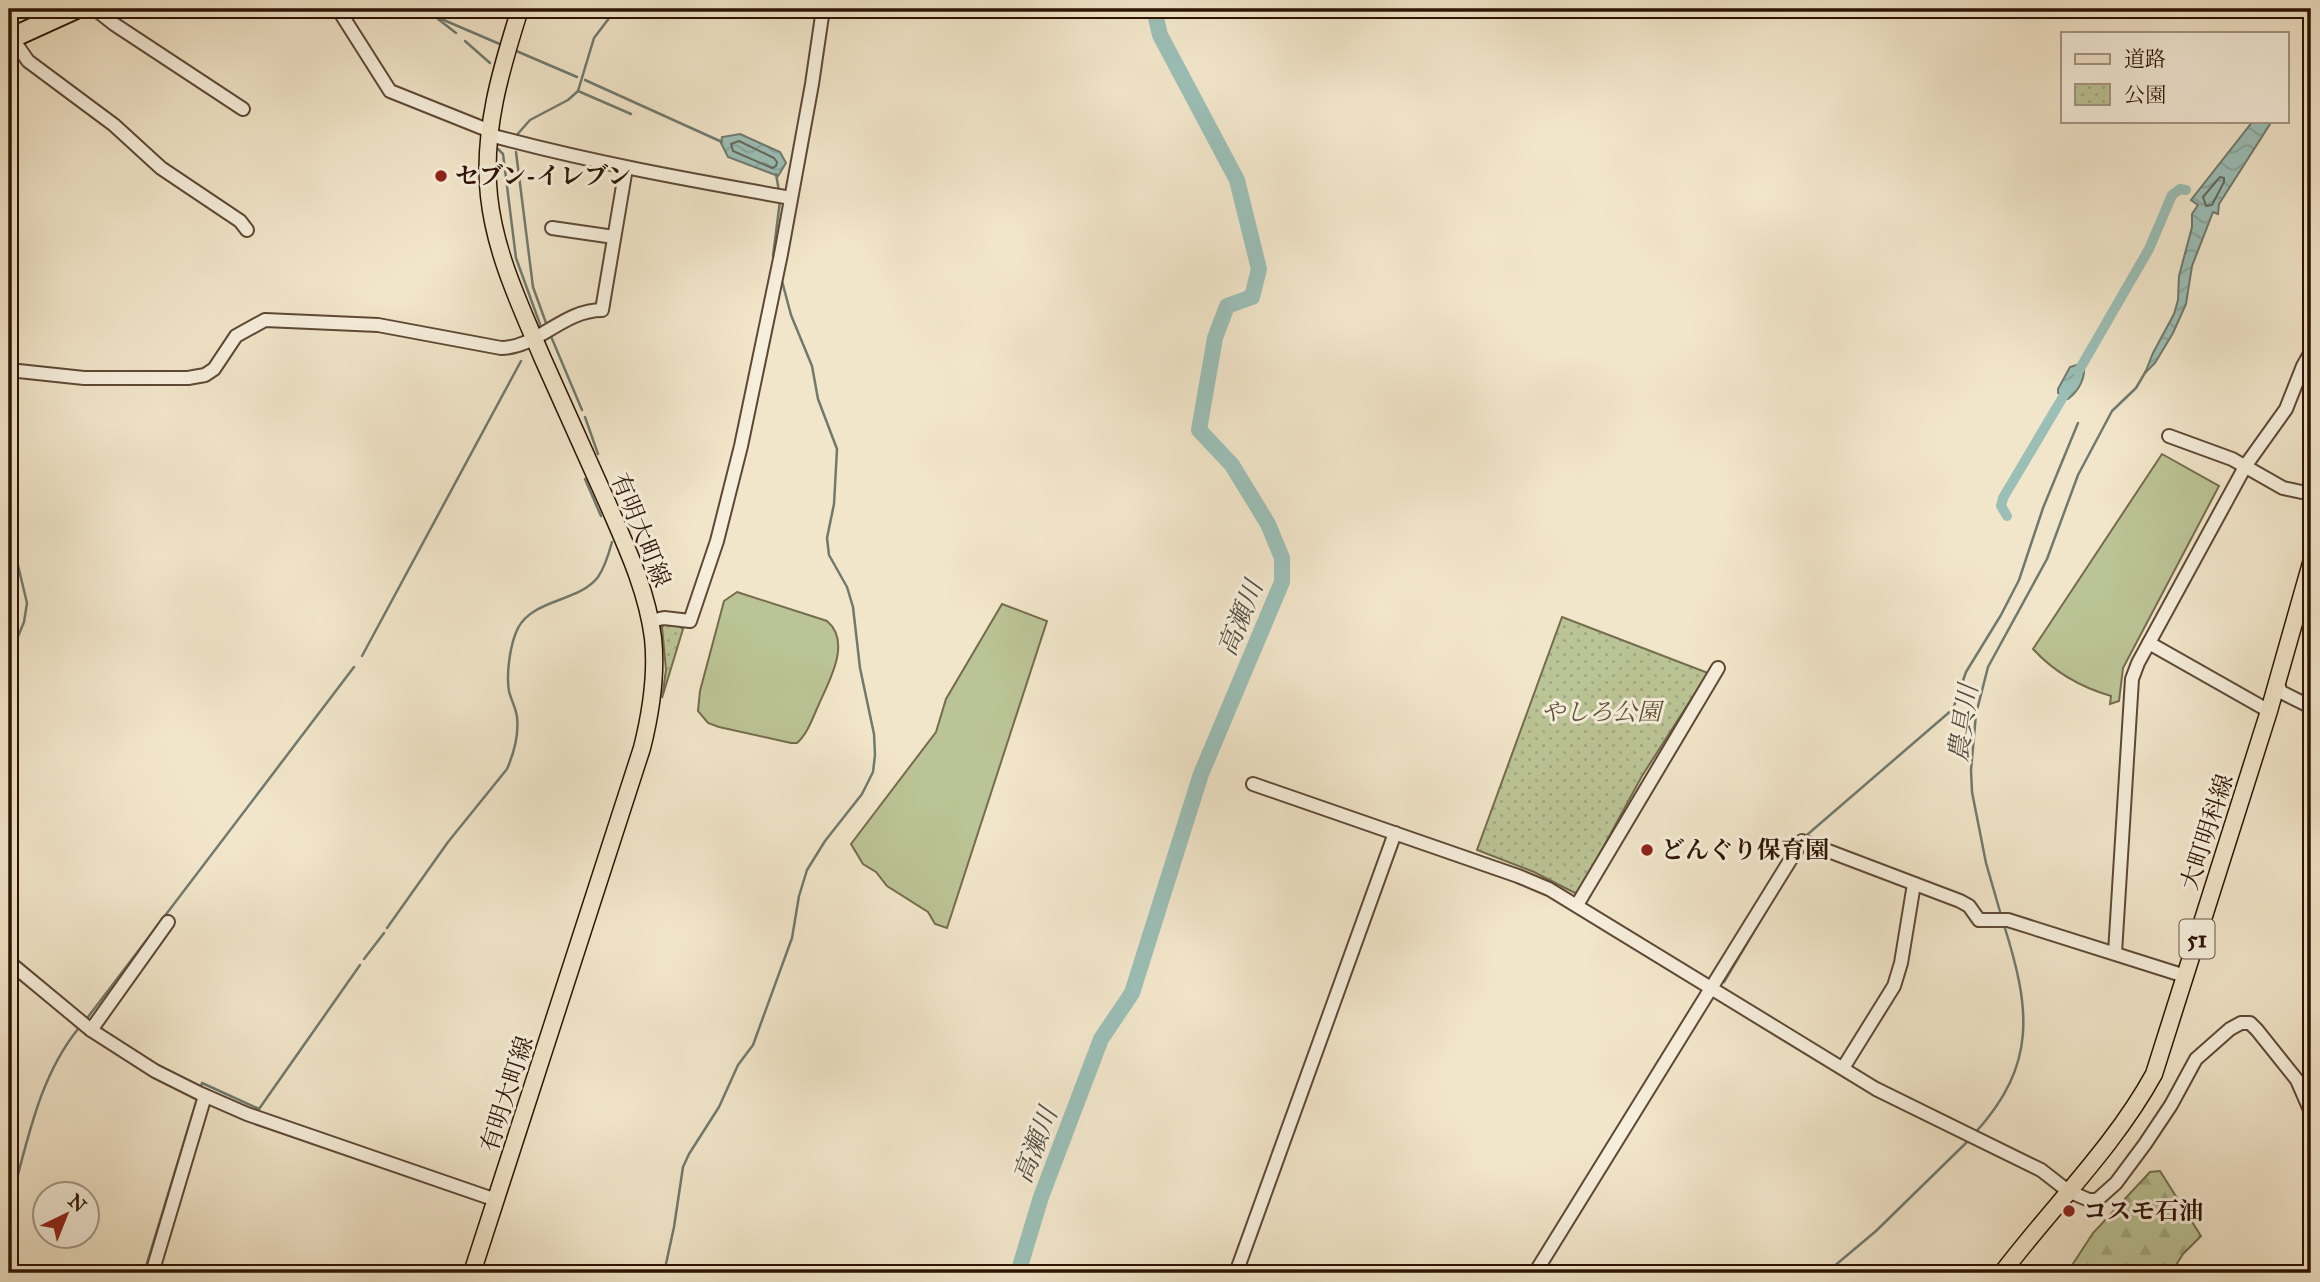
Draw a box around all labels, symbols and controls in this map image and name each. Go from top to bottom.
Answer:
legend [2061,32,2288,122]
text: 道路 [2124,46,2166,72]
text: 公園 [2124,82,2166,108]
place label: セブン-イレブン [455,161,631,191]
marker: セブン-イレブン [433,168,449,184]
street label: 有明大町線 [605,469,677,591]
water label: 高瀬川 [1211,573,1271,660]
water label: 農具川 [1942,679,1985,764]
park label: やしろ公園 [1541,697,1665,727]
street label: 大町明科線 [2174,770,2240,894]
place label: どんぐり保育園 [1661,835,1829,865]
marker: どんぐり保育園 [1639,842,1655,858]
road number: 51 [2180,920,2214,958]
street label: 有明大町線 [474,1032,540,1156]
water label: 高瀬川 [1006,1100,1065,1187]
north arrow [32,1180,102,1250]
text: N [64,1189,91,1217]
place label: コスモ石油 [2083,1196,2203,1226]
marker: コスモ石油 [2061,1203,2077,1219]

